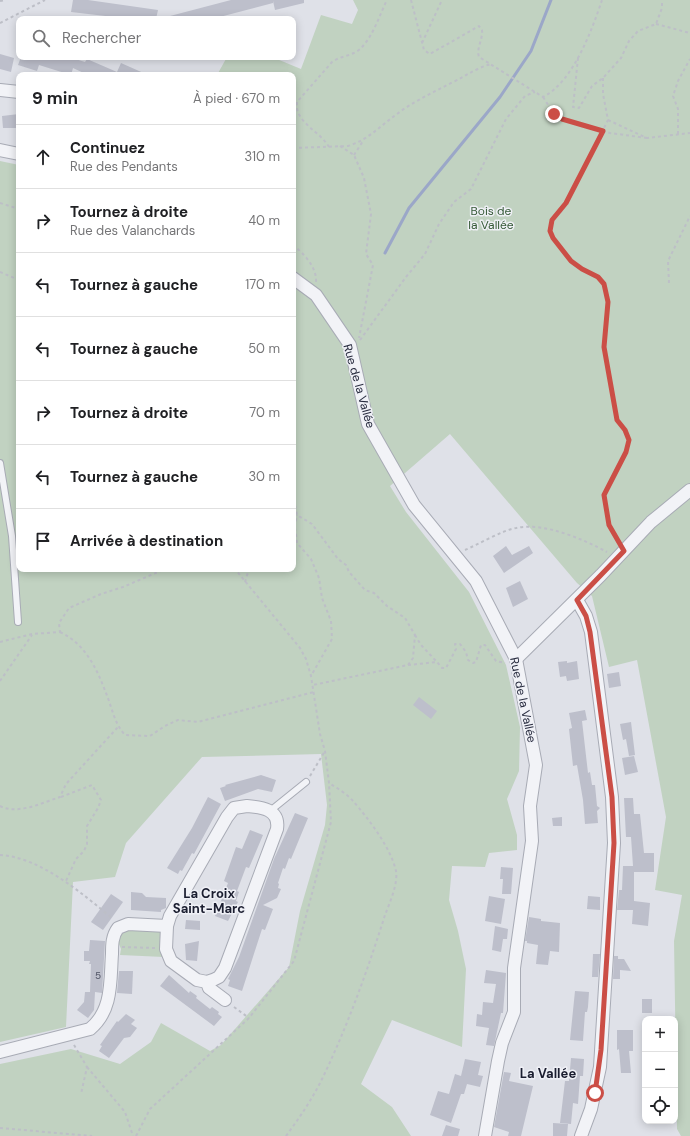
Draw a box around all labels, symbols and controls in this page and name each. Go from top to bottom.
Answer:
search box [16,16,296,60]
icon: search [30,27,52,49]
text: Rechercher [62,28,141,48]
text: 9 min [32,87,78,109]
text: À pied · 670 m [193,90,280,107]
route end [545,105,563,123]
text: Continuez [70,138,145,158]
icon: ahead [32,146,54,168]
text: 310 m [245,148,280,165]
text: Rue des Pendants [70,158,178,175]
text: Tournez à droite [70,202,188,222]
park label: Bois de la Vallée [468,203,514,233]
icon: right [32,210,54,232]
text: 40 m [248,212,280,229]
text: Rue des Valanchards [70,222,195,239]
icon: left [32,274,54,296]
text: Tournez à gauche [70,275,198,295]
text: 170 m [245,276,280,293]
icon: left [32,338,54,360]
text: Tournez à gauche [70,339,198,359]
text: 50 m [248,340,280,357]
street label: Rue de la Vallée [339,342,379,430]
icon: right [32,402,54,424]
text: Tournez à droite [70,403,188,423]
text: 70 m [249,404,280,421]
icon: left [32,466,54,488]
text: Tournez à gauche [70,467,198,487]
text: 30 m [248,468,280,485]
icon: arrive [32,530,54,552]
text: Arrivée à destination [70,531,223,551]
street label: Rue de la Vallée [506,656,540,744]
district label: La Croix Saint-Marc [173,885,245,917]
house number: 5 [95,969,101,982]
map controls [642,1016,678,1124]
button: + [642,1016,678,1052]
button: − [642,1052,678,1088]
district label: La Vallée [520,1065,576,1082]
route start [586,1084,604,1102]
button: locate [642,1088,678,1124]

